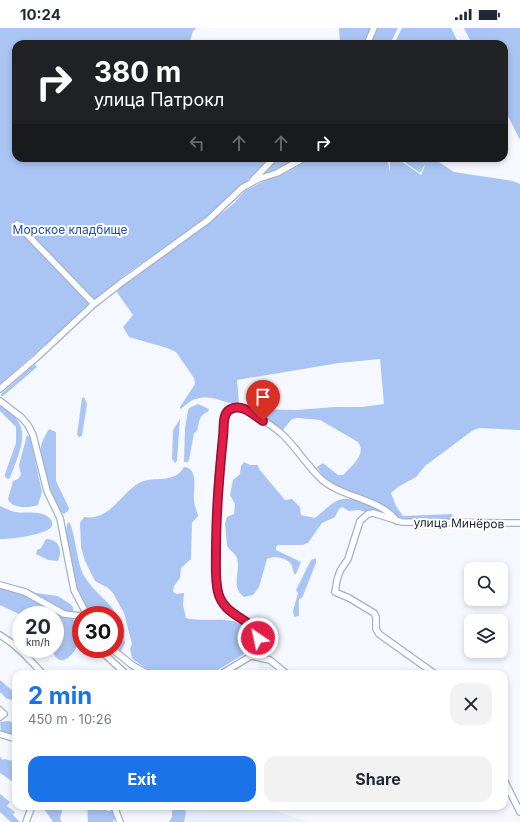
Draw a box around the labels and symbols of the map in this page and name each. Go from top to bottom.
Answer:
park label: Морское кладбище [13,222,127,237]
pin [246,380,280,421]
street label: улица Минёров [413,515,505,531]
speed limit sign: 30 [72,606,124,658]
position arrow [237,617,279,659]

